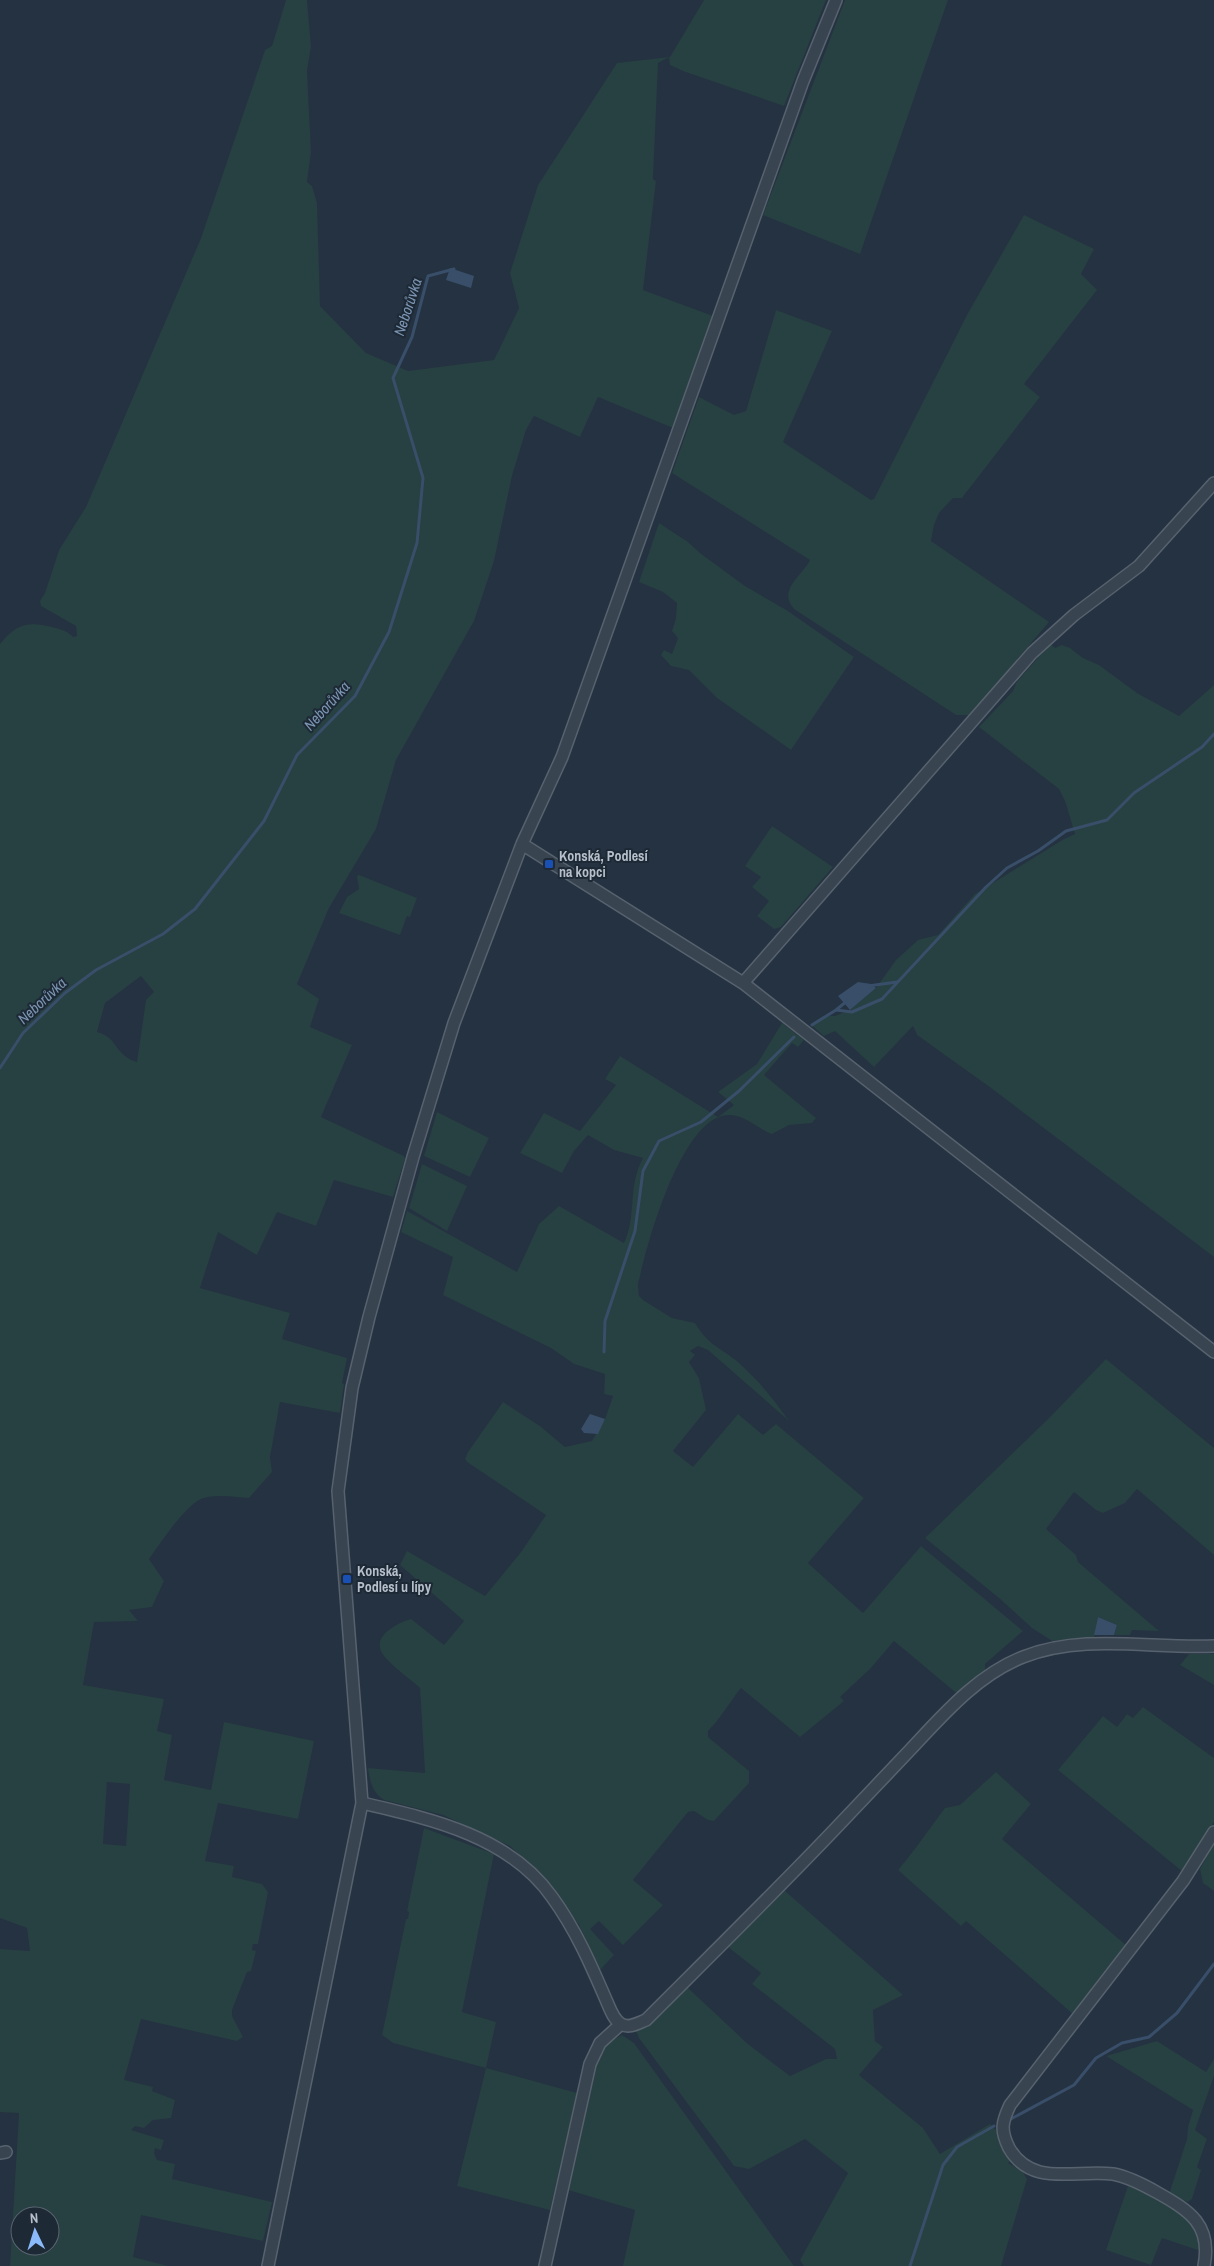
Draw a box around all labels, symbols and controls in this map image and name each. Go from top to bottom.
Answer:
water label: Neborůvka [388,275,427,338]
water label: Neborůvka [299,676,354,735]
place label: Konská, Podlesí na kopci [559,847,648,881]
marker: Konská, Podlesí na kopci [543,858,555,870]
water label: Neborůvka [13,973,71,1029]
place label: Konská, Podlesí u lípy [357,1562,432,1596]
marker: Konská, Podlesí u lípy [341,1573,353,1585]
north arrow [10,2206,60,2256]
text: N [29,2209,39,2227]

